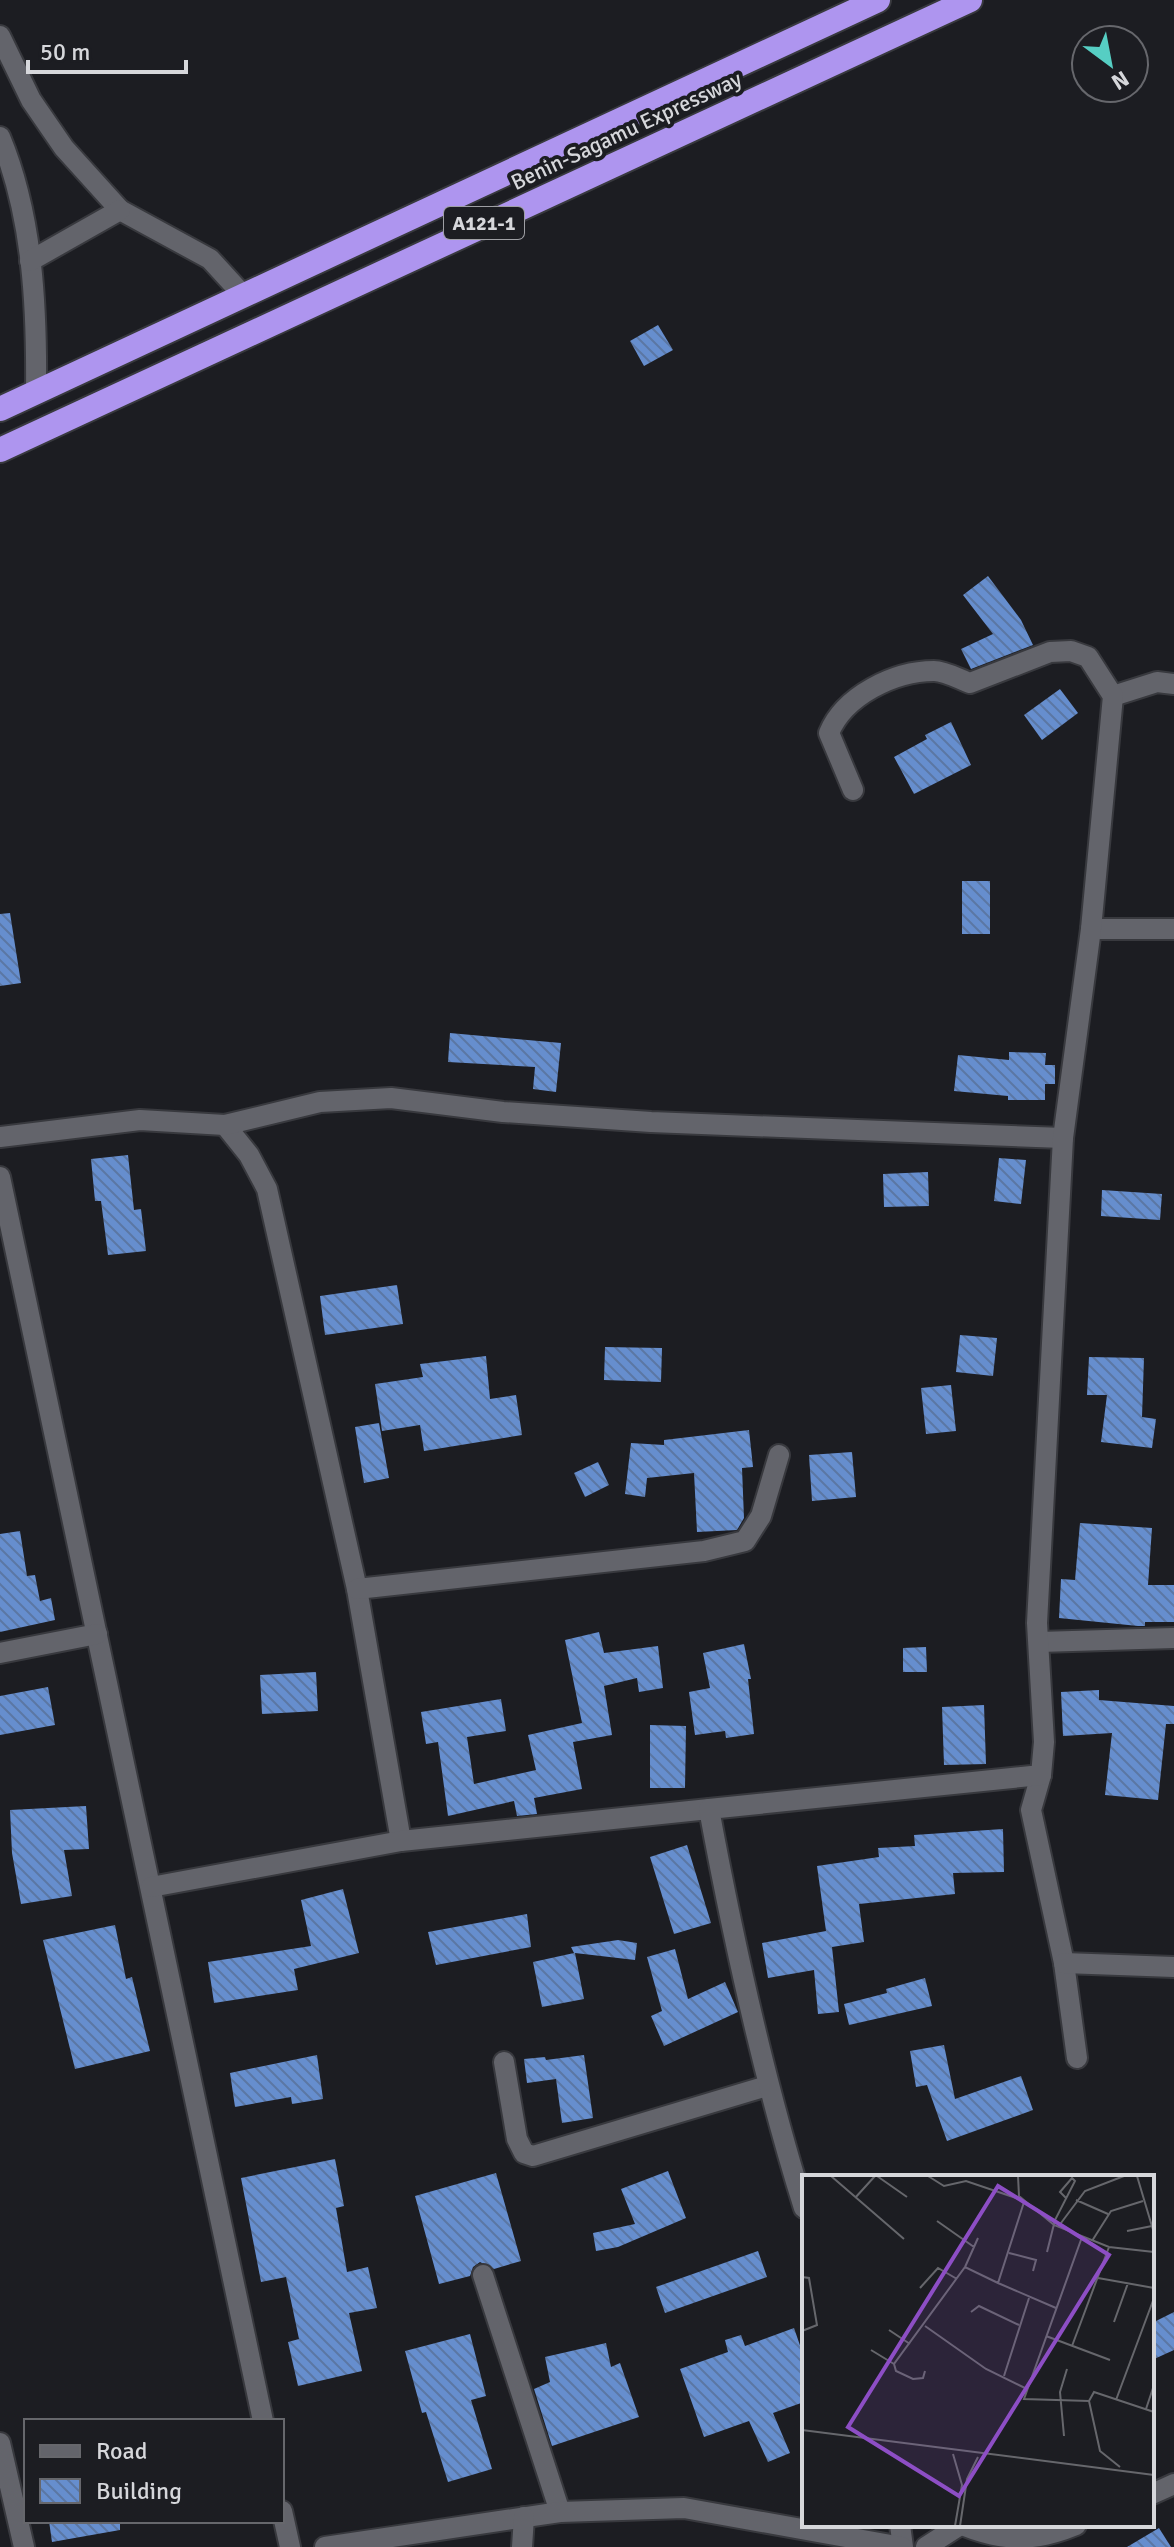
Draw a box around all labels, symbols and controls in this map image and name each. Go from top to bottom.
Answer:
scale bar [28,24,186,74]
north arrow [1070,24,1150,104]
text: 50 m [40,37,90,67]
street label: Benin-Sagamu Expressway [507,65,747,196]
text: N [1107,65,1134,96]
road number: A121-1 [444,207,524,239]
inset map [802,2175,1154,2527]
legend [24,2419,284,2523]
text: Road [96,2436,147,2466]
text: Building [96,2476,182,2506]

